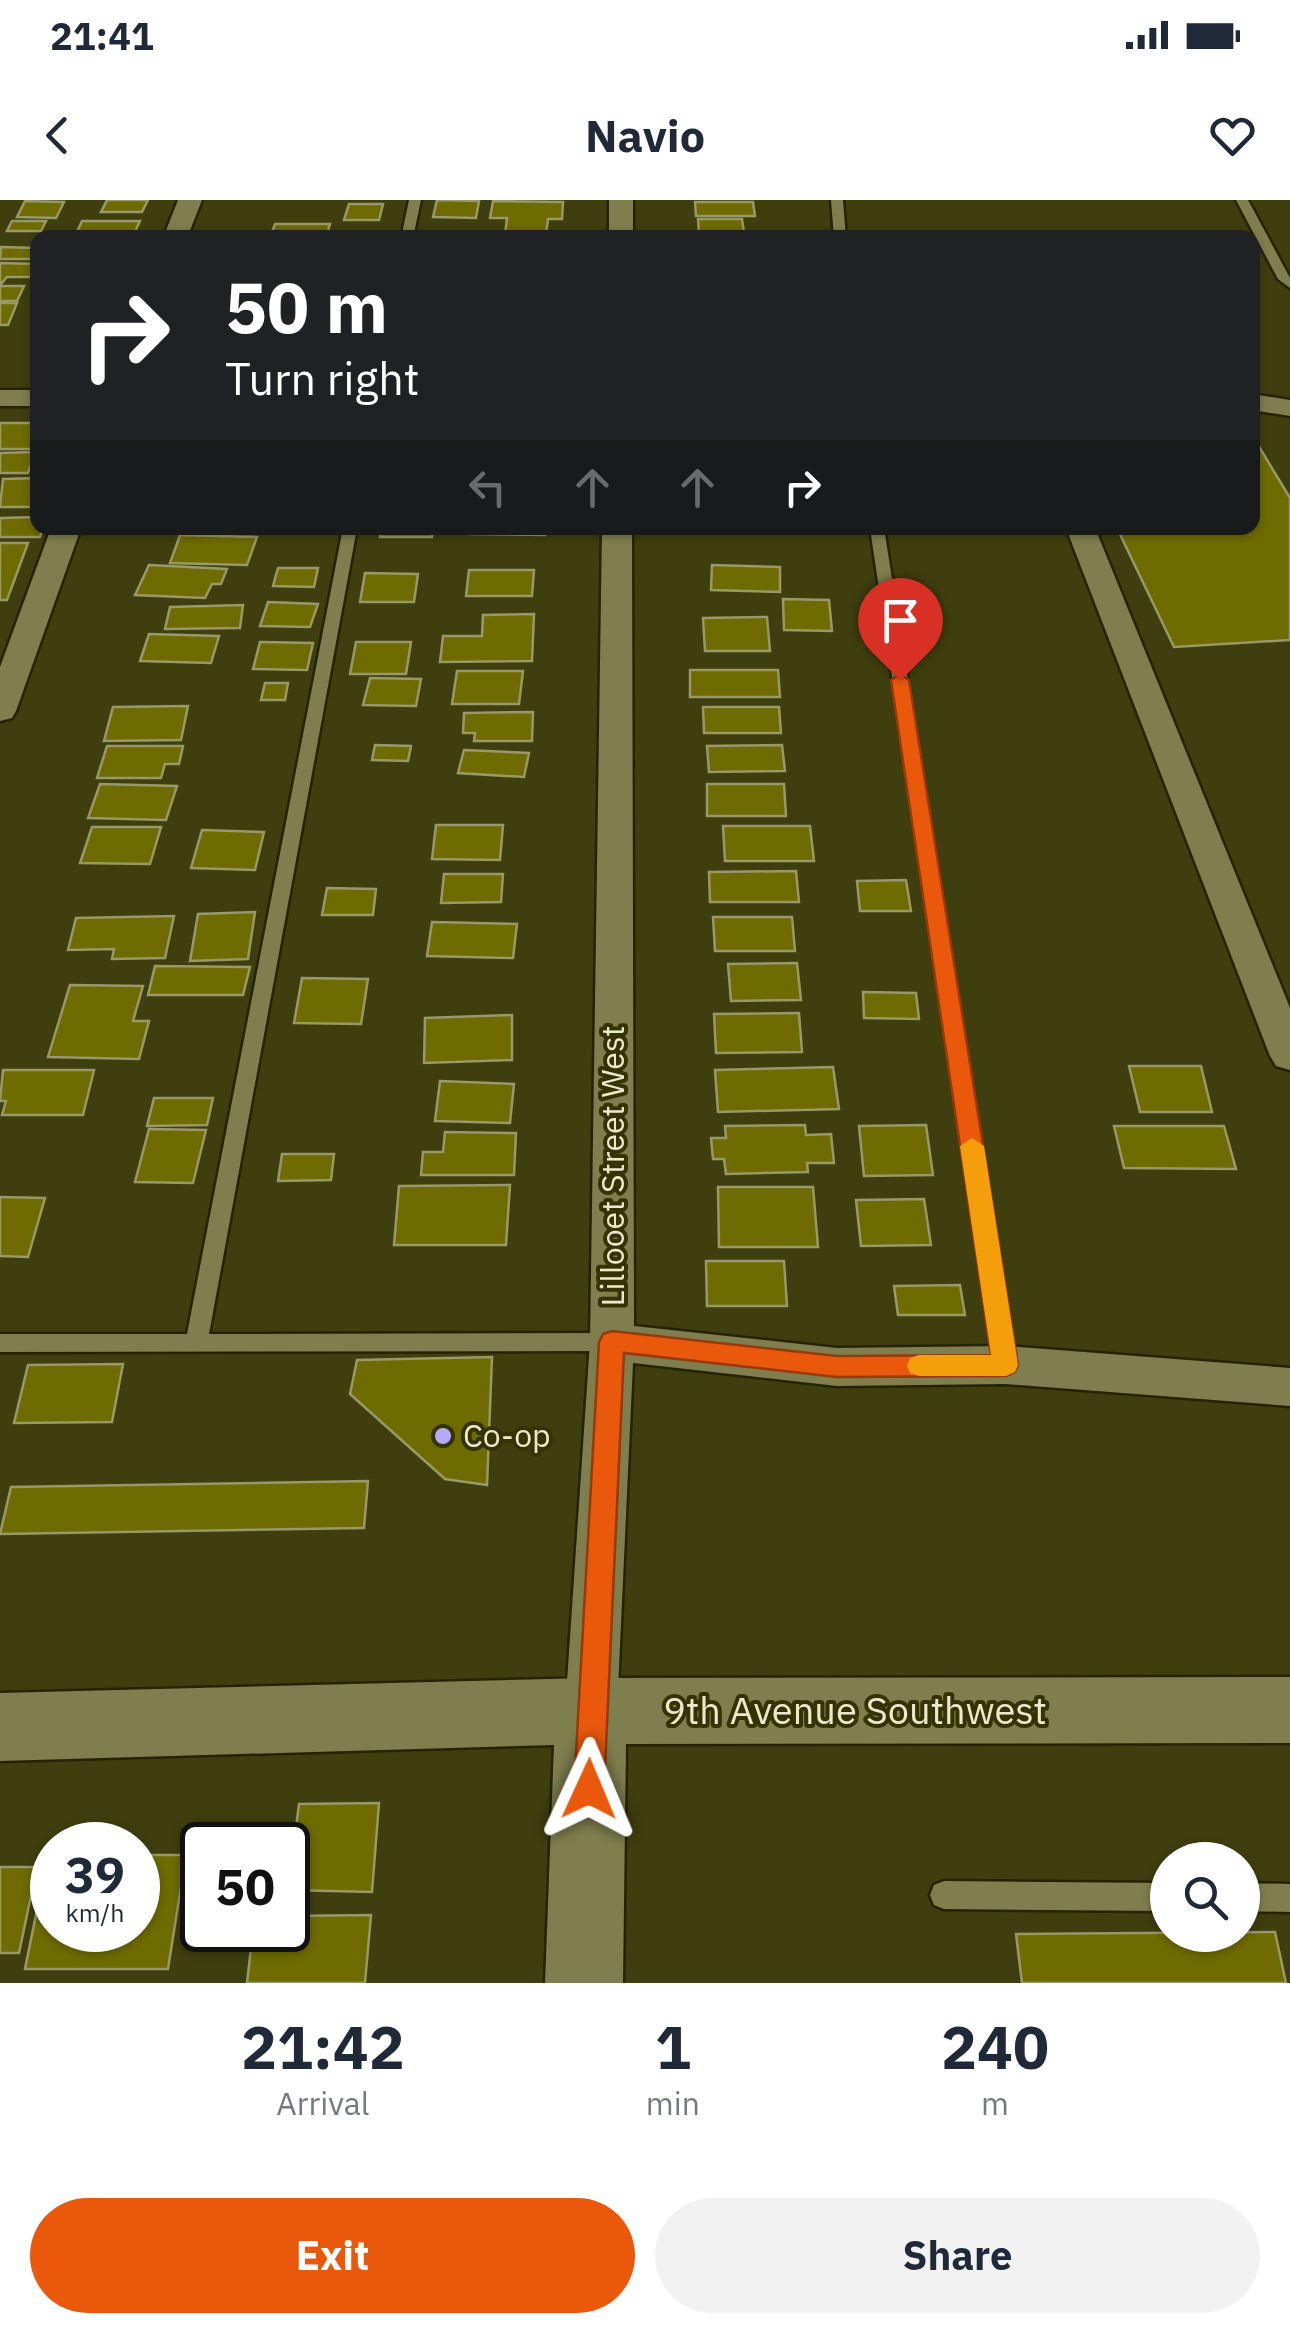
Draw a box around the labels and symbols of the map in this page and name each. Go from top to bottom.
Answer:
pin [858,578,943,681]
street label: Lillooet Street West [591,1026,633,1307]
place label: Co-op [463,1414,551,1456]
marker: Co-op [432,1425,454,1447]
street label: 9th Avenue Southwest [663,1685,1047,1734]
position arrow [537,1737,641,1841]
speed limit sign: 50 [180,1822,310,1952]

